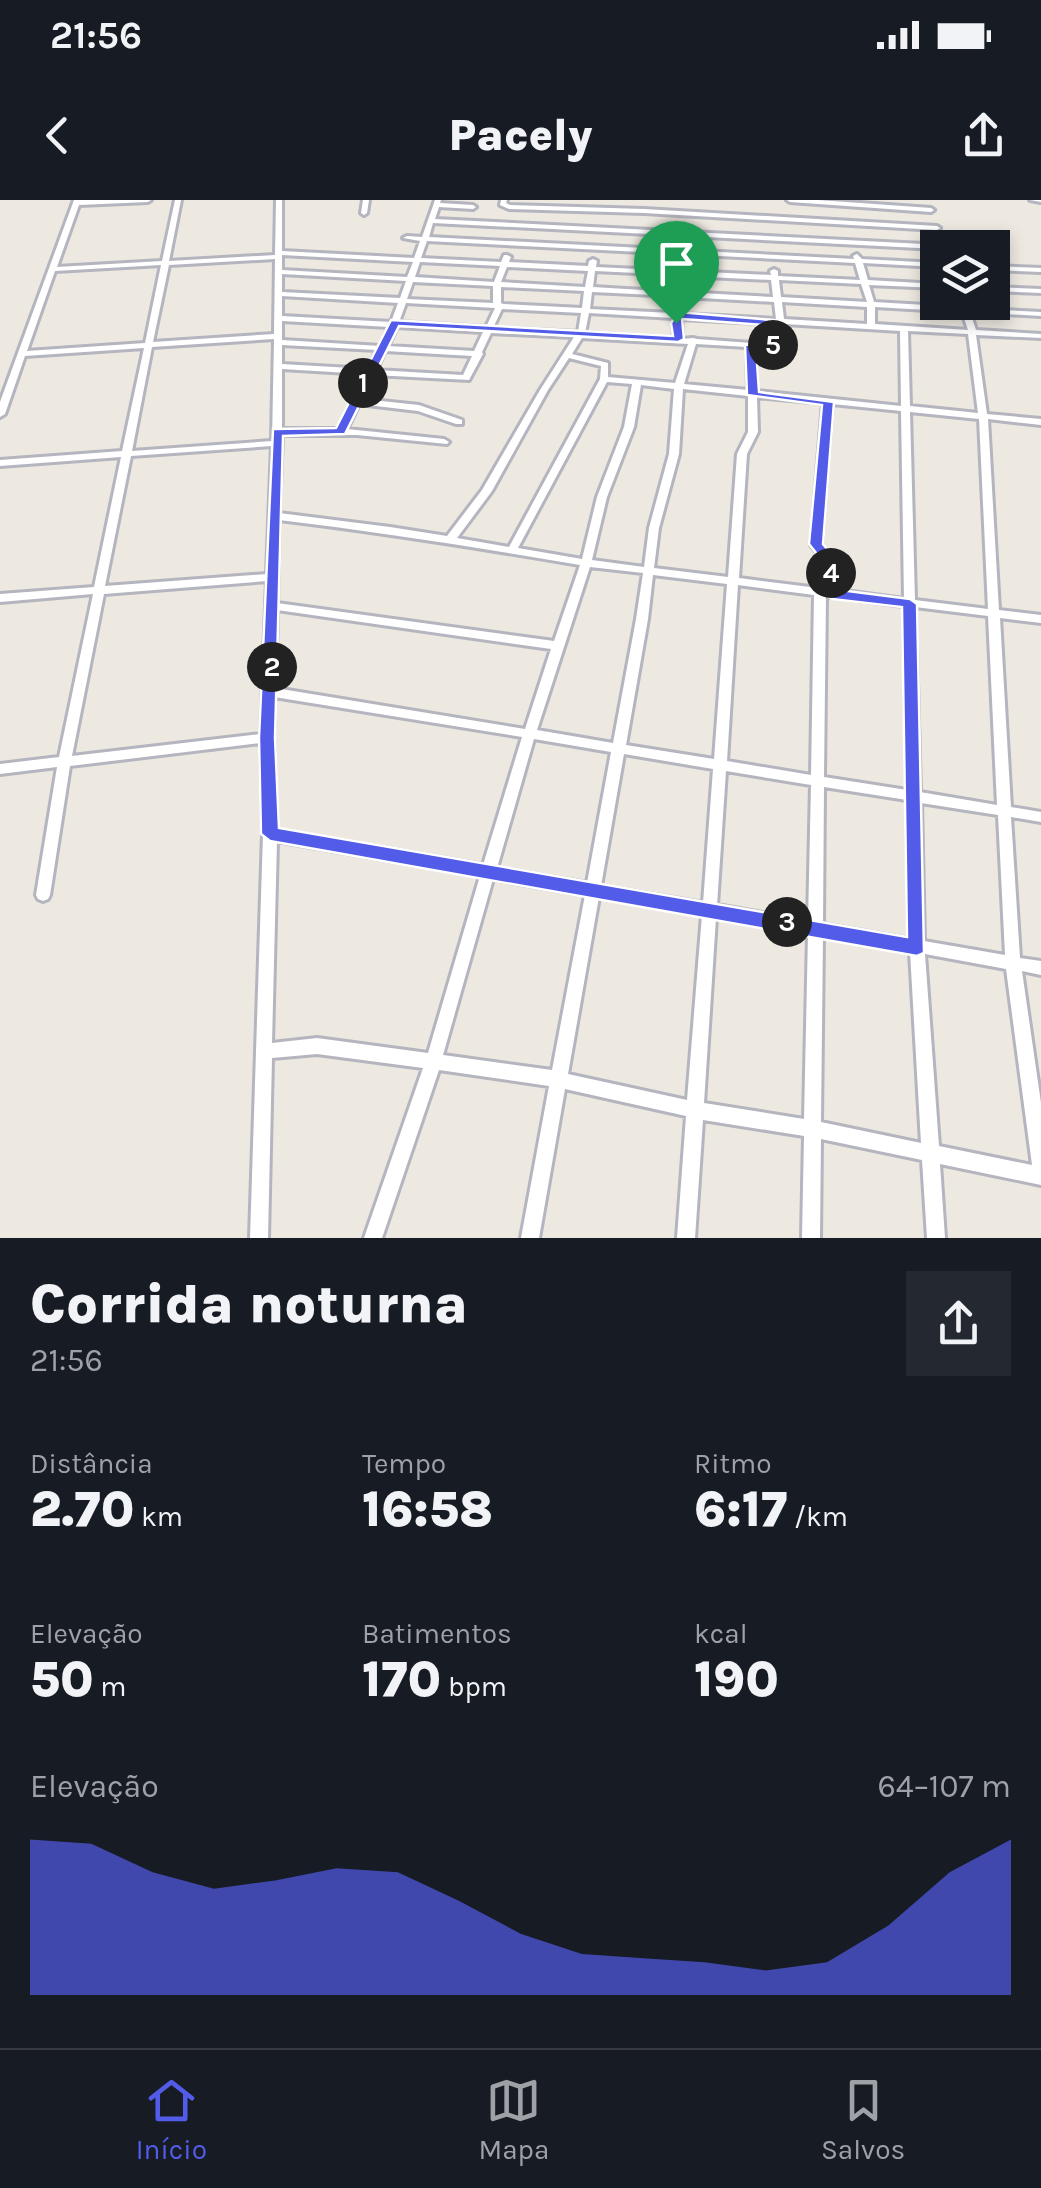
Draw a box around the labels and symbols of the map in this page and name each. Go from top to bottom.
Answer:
pin [634,221,719,324]
pin: 5 [748,320,798,370]
pin: 1 [338,358,388,408]
pin: 4 [806,548,856,598]
pin: 2 [247,642,297,692]
pin: 3 [762,897,812,947]

